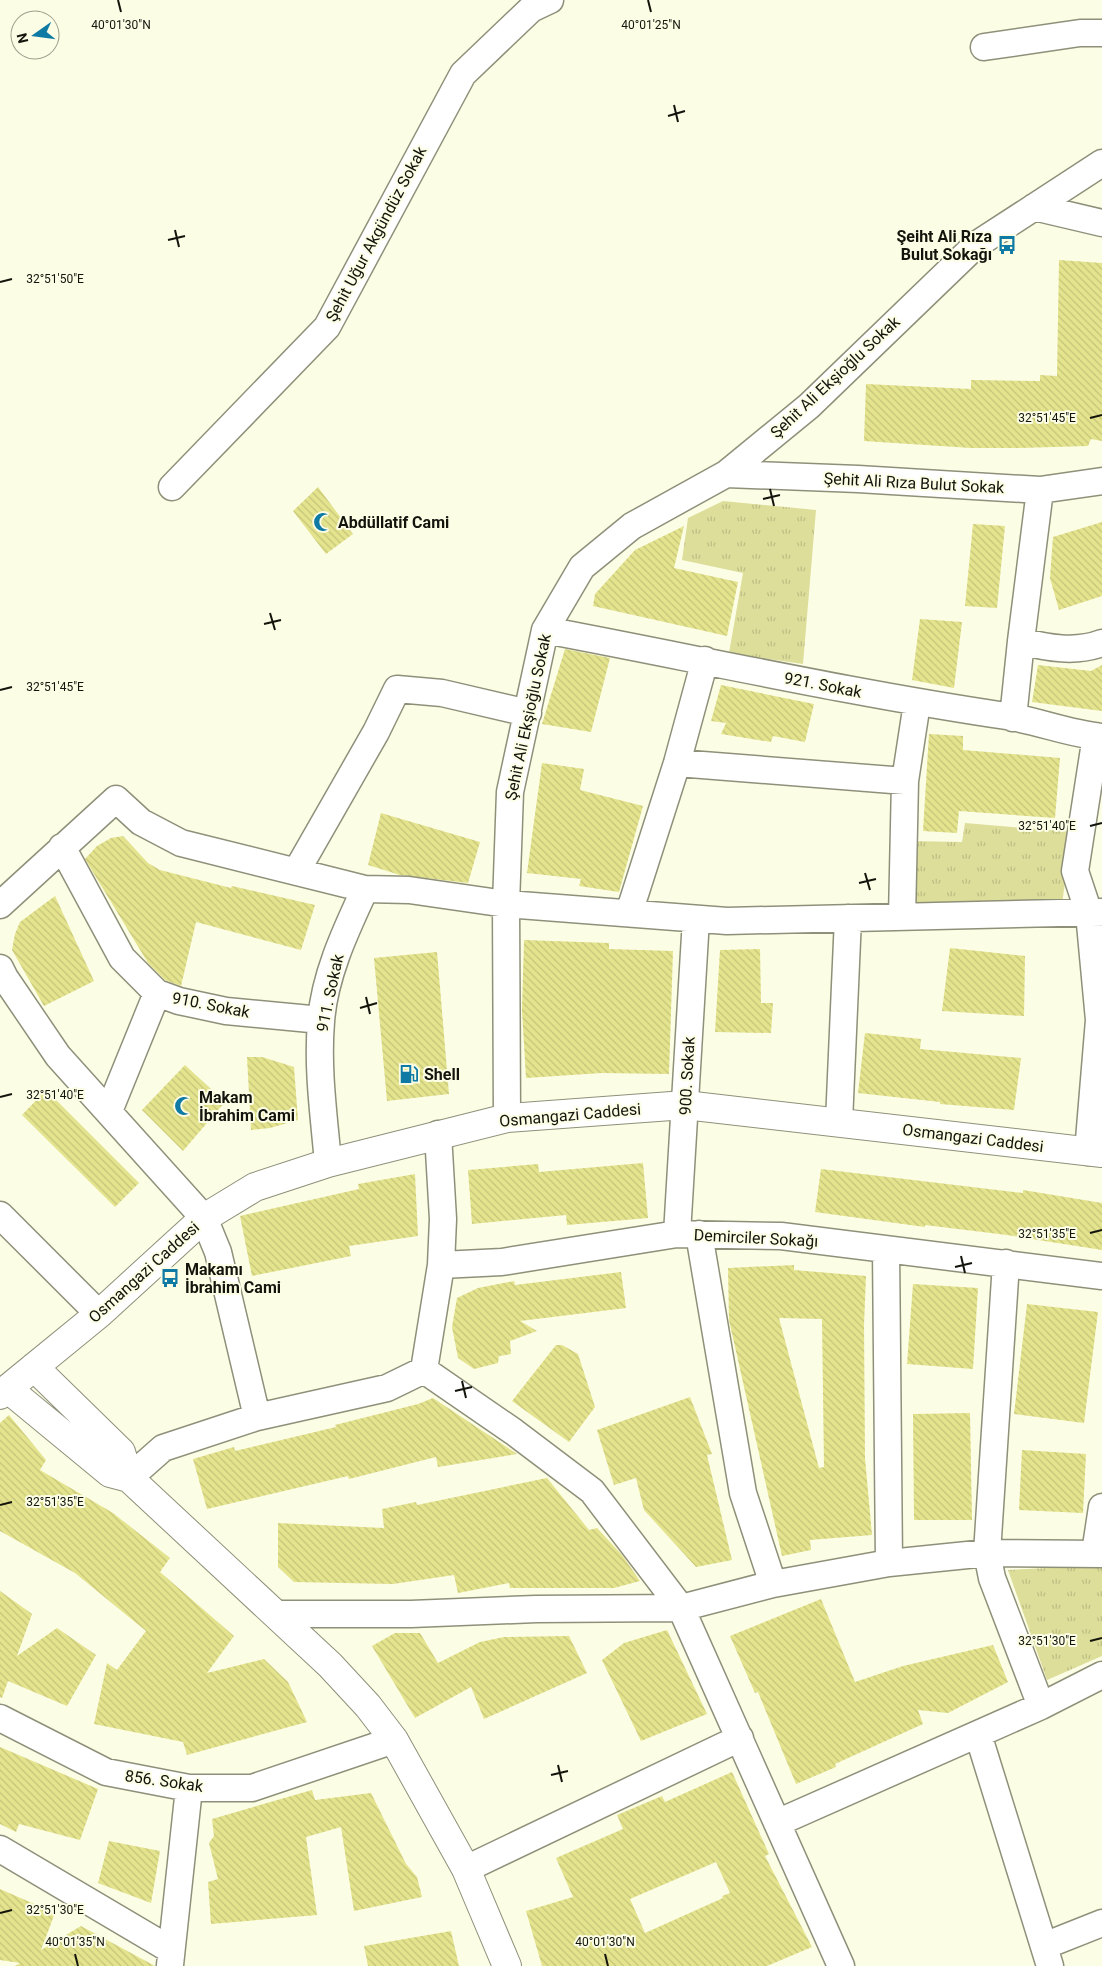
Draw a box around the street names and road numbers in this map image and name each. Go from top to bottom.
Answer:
street label: Şehit Uğur Akgündüz Sokak [322,142,431,325]
street label: Şehit Ali Ekşioğlu Sokak [766,312,904,442]
street label: Şehit Ali Rıza Bulut Sokak [823,469,1006,497]
street label: Şehit Ali Ekşioğlu Sokak [501,631,555,802]
street label: 921. Sokak [783,668,864,702]
street label: 911. Sokak [313,952,348,1033]
street label: 910. Sokak [171,988,252,1022]
street label: 900. Sokak [675,1035,699,1116]
street label: Osmangazi Caddesi [498,1099,642,1131]
street label: Osmangazi Caddesi [901,1120,1045,1156]
street label: Osmangazi Caddesi [85,1217,203,1327]
street label: Demirciler Sokağı [693,1225,819,1251]
street label: 856. Sokak [124,1766,205,1796]

